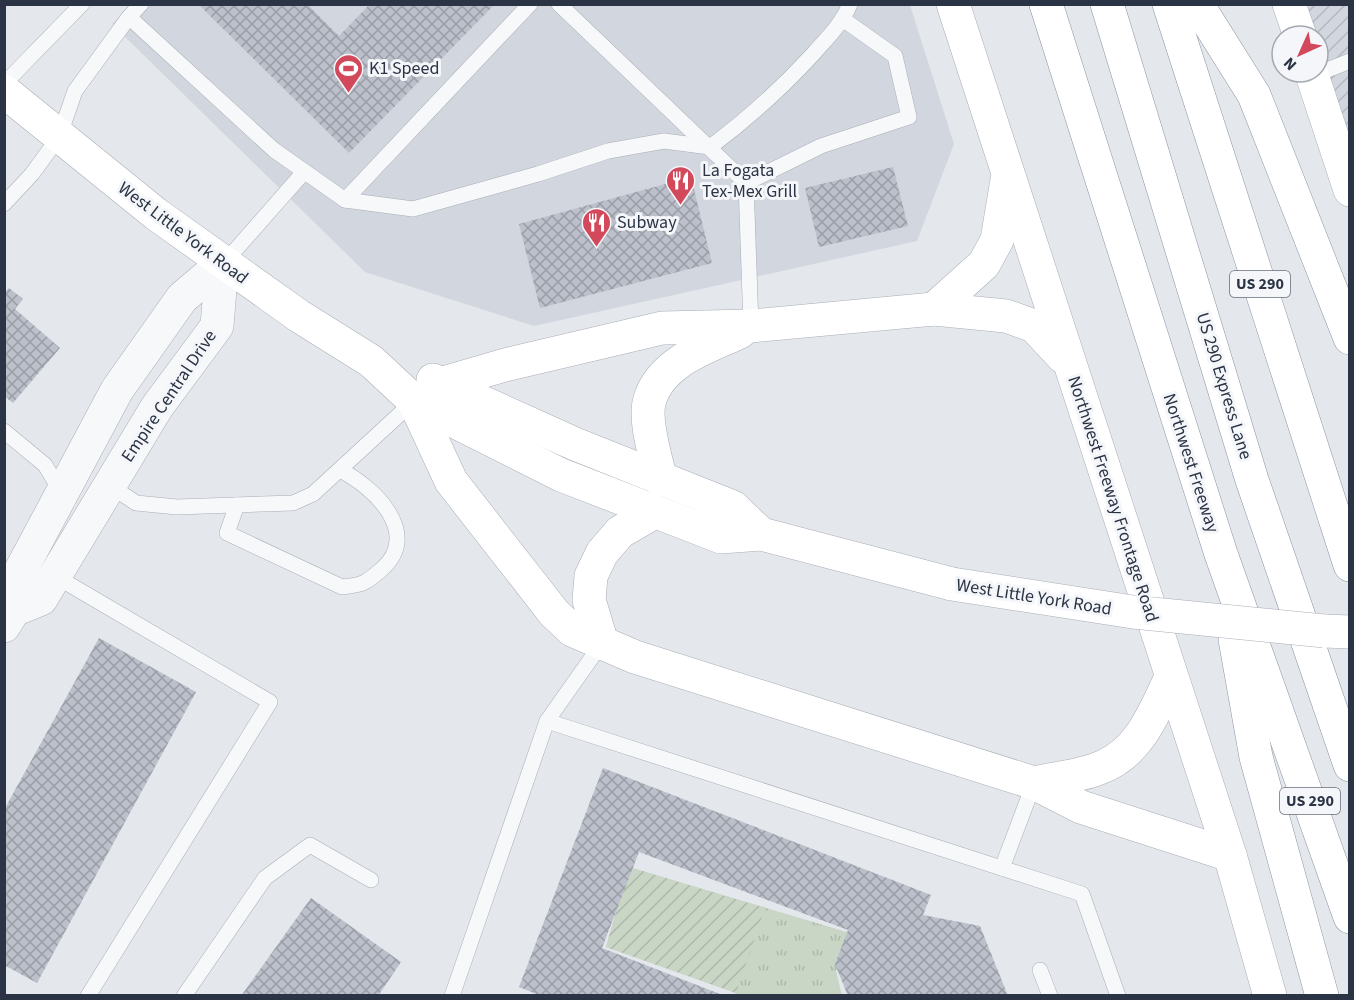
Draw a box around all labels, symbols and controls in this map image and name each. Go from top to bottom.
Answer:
north arrow [1270,24,1330,84]
sports icon: K1 Speed [332,52,364,94]
text: N [1279,52,1302,75]
place label: K1 Speed [369,56,439,81]
place label: La Fogata Tex-Mex Grill [702,158,797,204]
restaurant icon: La Fogata Tex-Mex Grill [665,164,697,206]
street label: West Little York Road [113,176,253,290]
restaurant icon: Subway [580,206,612,248]
place label: Subway [617,210,677,235]
road number: US 290 [1230,271,1290,297]
street label: US 290 Express Lane [1190,310,1258,463]
street label: Empire Central Drive [115,325,223,467]
street label: Northwest Freeway Frontage Road [1061,373,1165,625]
street label: Northwest Freeway [1157,390,1225,536]
street label: West Little York Road [954,572,1114,622]
road number: US 290 [1280,788,1340,814]

